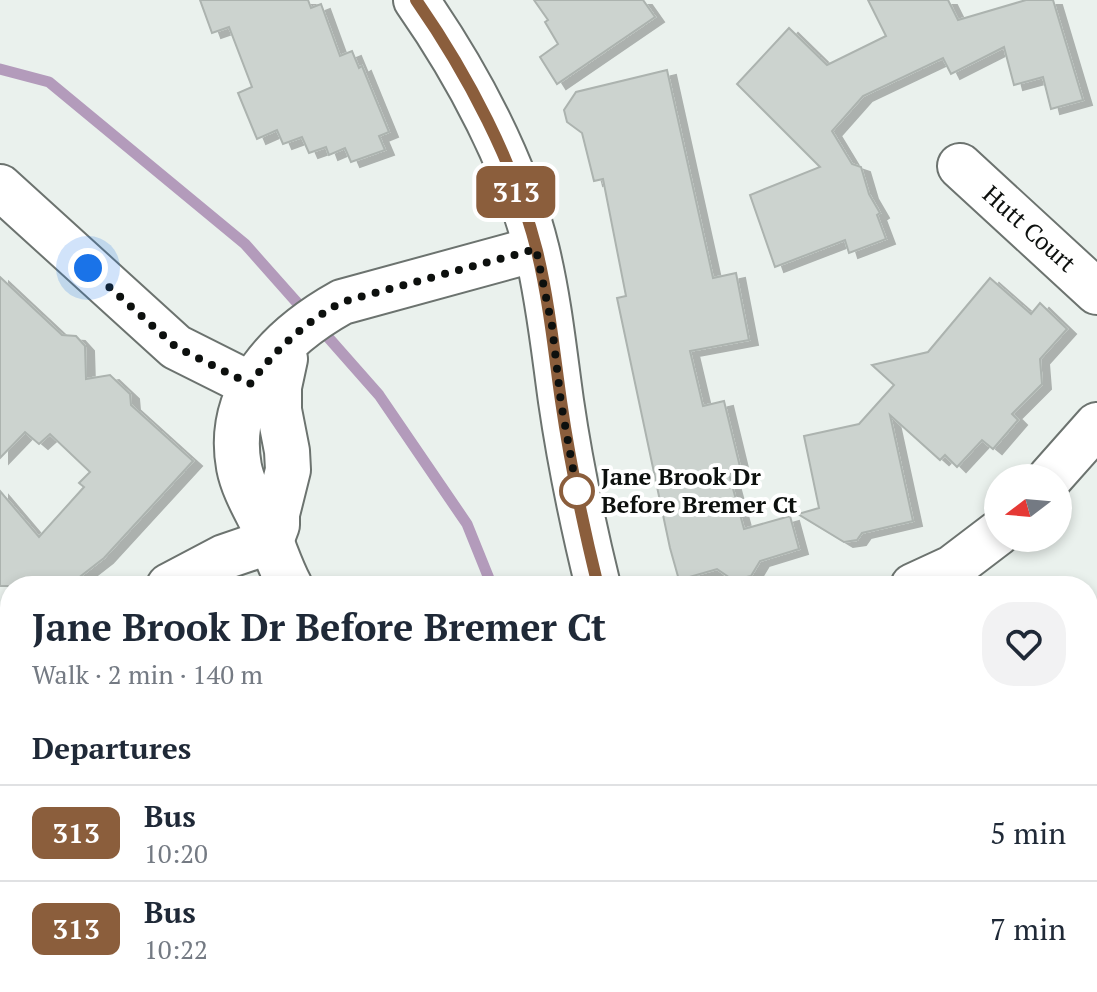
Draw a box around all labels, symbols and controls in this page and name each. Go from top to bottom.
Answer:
line badge: 313 [470,166,562,218]
text: 313 [492,173,540,210]
street label: Hutt Court [976,178,1083,279]
your location [68,248,108,288]
place label: Jane Brook Dr Before Bremer Ct [601,460,798,520]
north arrow [984,464,1072,552]
map controls [984,464,1072,552]
marker: Jane Brook Dr Before Bremer Ct [560,474,594,508]
text: Jane Brook Dr Before Bremer Ct [32,602,606,652]
button: heart [982,602,1066,686]
text: Walk · 2 min · 140 m [32,657,263,691]
text: Departures [32,728,191,768]
text: Bus [144,796,196,836]
text: 5 min [990,813,1066,853]
text: 313 [52,814,100,851]
text: 10:20 [144,836,208,870]
text: Bus [144,892,196,932]
text: 7 min [990,909,1066,949]
text: 313 [52,910,100,947]
text: 10:22 [144,932,208,966]

